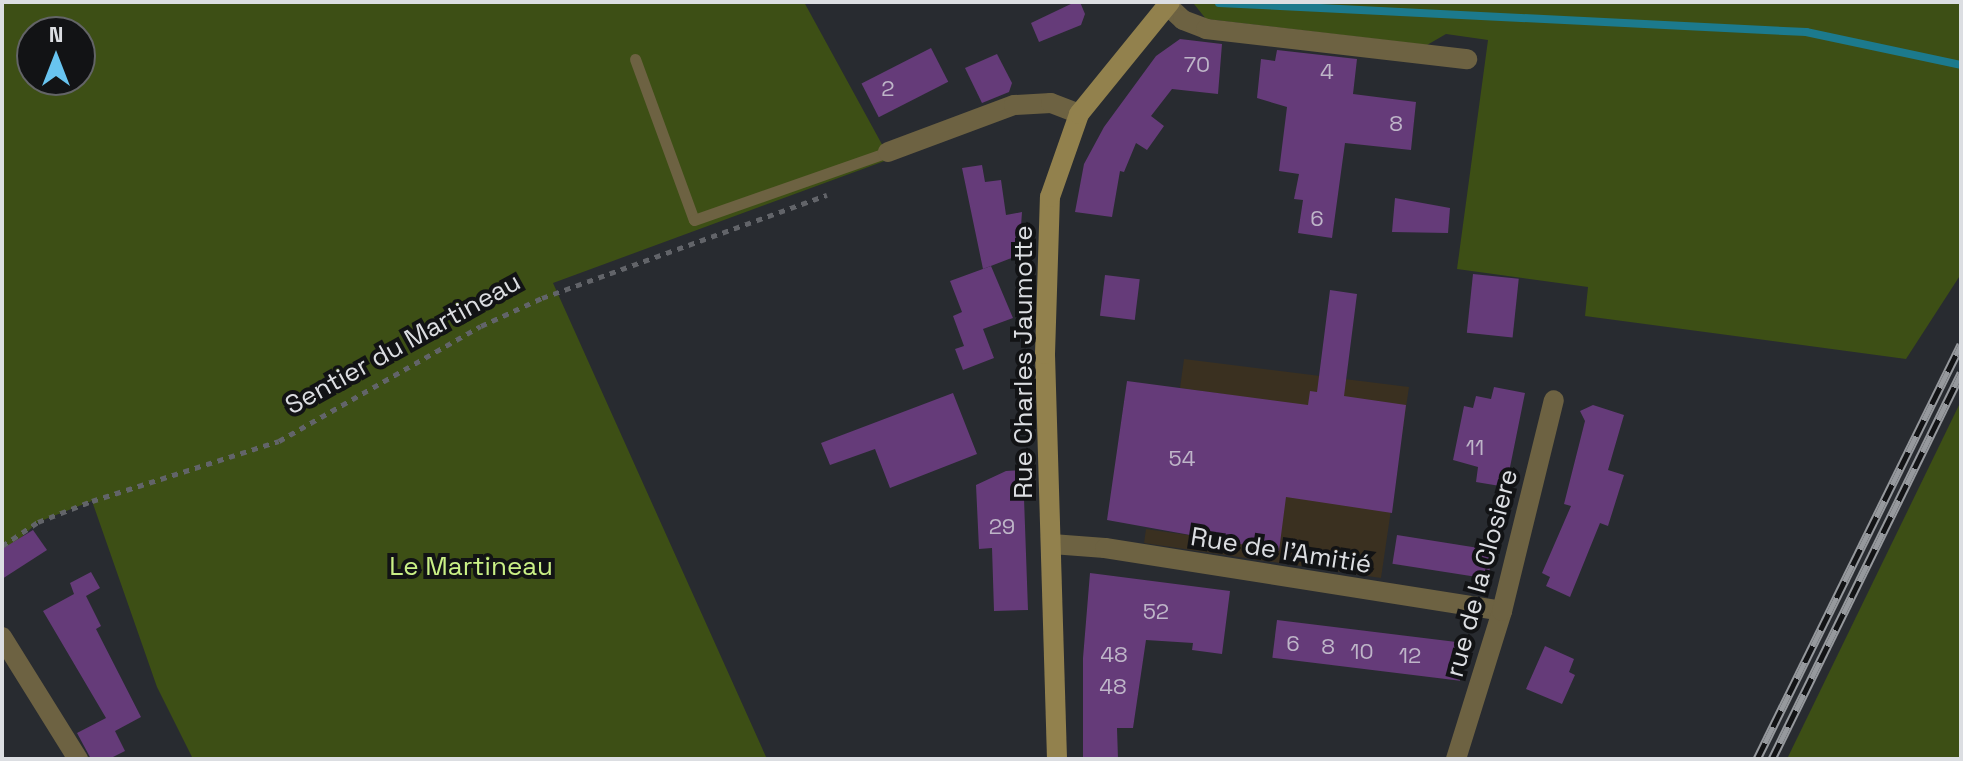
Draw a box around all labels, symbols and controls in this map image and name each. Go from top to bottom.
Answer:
north arrow [16,16,96,96]
text: N [49,20,63,48]
house number: 70 [1184,52,1210,78]
house number: 4 [1320,59,1334,85]
house number: 2 [881,76,895,102]
house number: 8 [1389,111,1403,137]
house number: 6 [1310,206,1324,232]
street label: Rue Charles Jaumotte [1008,225,1040,499]
street label: Sentier du Martineau [280,266,526,422]
house number: 11 [1466,435,1484,461]
house number: 54 [1169,446,1195,472]
street label: rue de la Closiere [1439,466,1525,680]
house number: 29 [989,514,1015,540]
street label: Rue de l'Amitié [1188,521,1374,581]
park label: Le Martineau [389,551,553,583]
house number: 52 [1143,599,1169,625]
house number: 6 [1286,631,1300,657]
house number: 8 [1321,634,1335,660]
house number: 10 [1350,639,1374,665]
house number: 48 [1100,642,1128,668]
house number: 12 [1399,643,1421,669]
house number: 48 [1099,674,1127,700]

